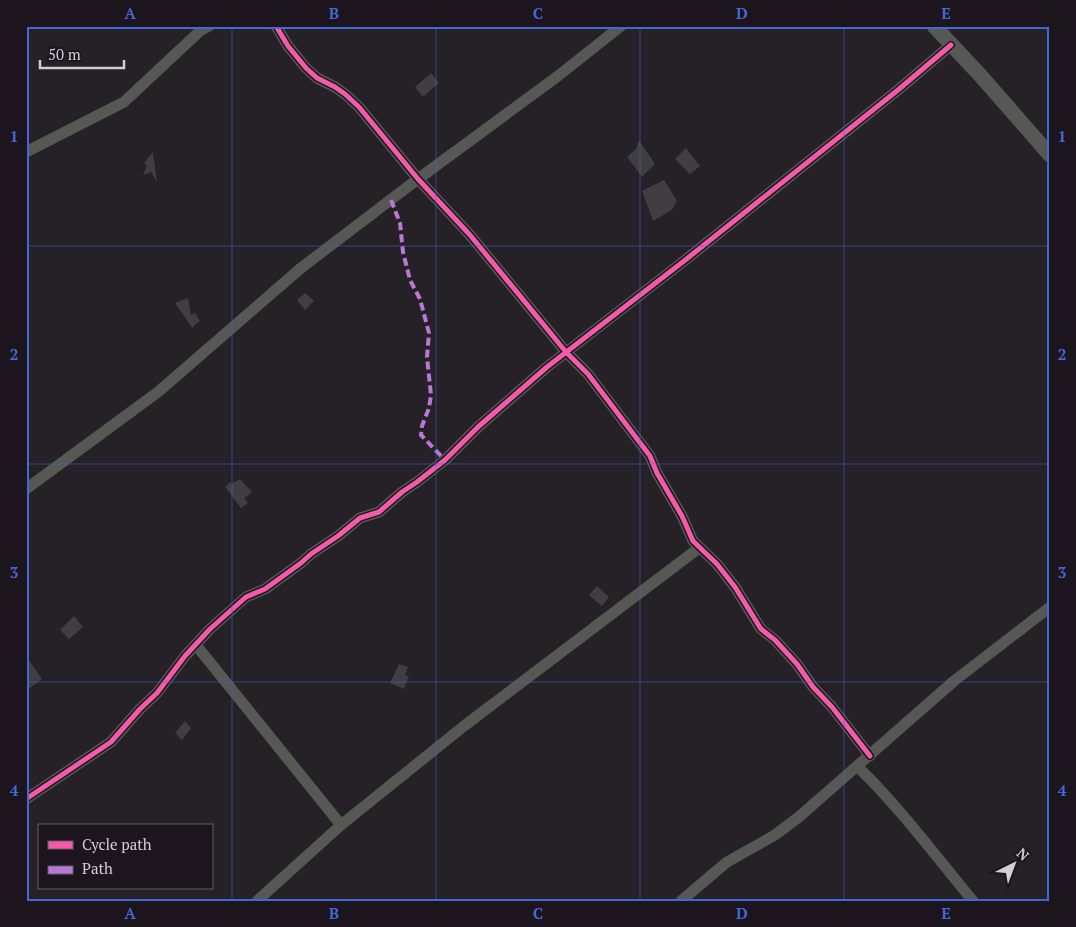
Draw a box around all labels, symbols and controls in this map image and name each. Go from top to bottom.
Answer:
text: A [124,2,136,24]
text: B [329,2,339,24]
text: C [533,2,543,24]
text: D [736,2,748,24]
text: E [941,2,951,24]
scale bar [40,38,124,70]
text: 50 m [48,44,81,64]
text: 1 [9,125,19,147]
text: 1 [1057,125,1067,147]
text: 2 [9,343,19,365]
text: 2 [1057,343,1067,365]
text: 3 [9,561,19,583]
text: 3 [1057,561,1067,583]
text: 4 [9,779,19,801]
text: 4 [1057,779,1067,801]
legend [38,824,212,890]
text: Cycle path [82,834,152,854]
north arrow [988,840,1038,890]
text: N [1013,843,1034,865]
text: Path [82,858,113,878]
text: A [124,902,136,924]
text: B [329,902,339,924]
text: C [533,902,543,924]
text: D [736,902,748,924]
text: E [941,902,951,924]

